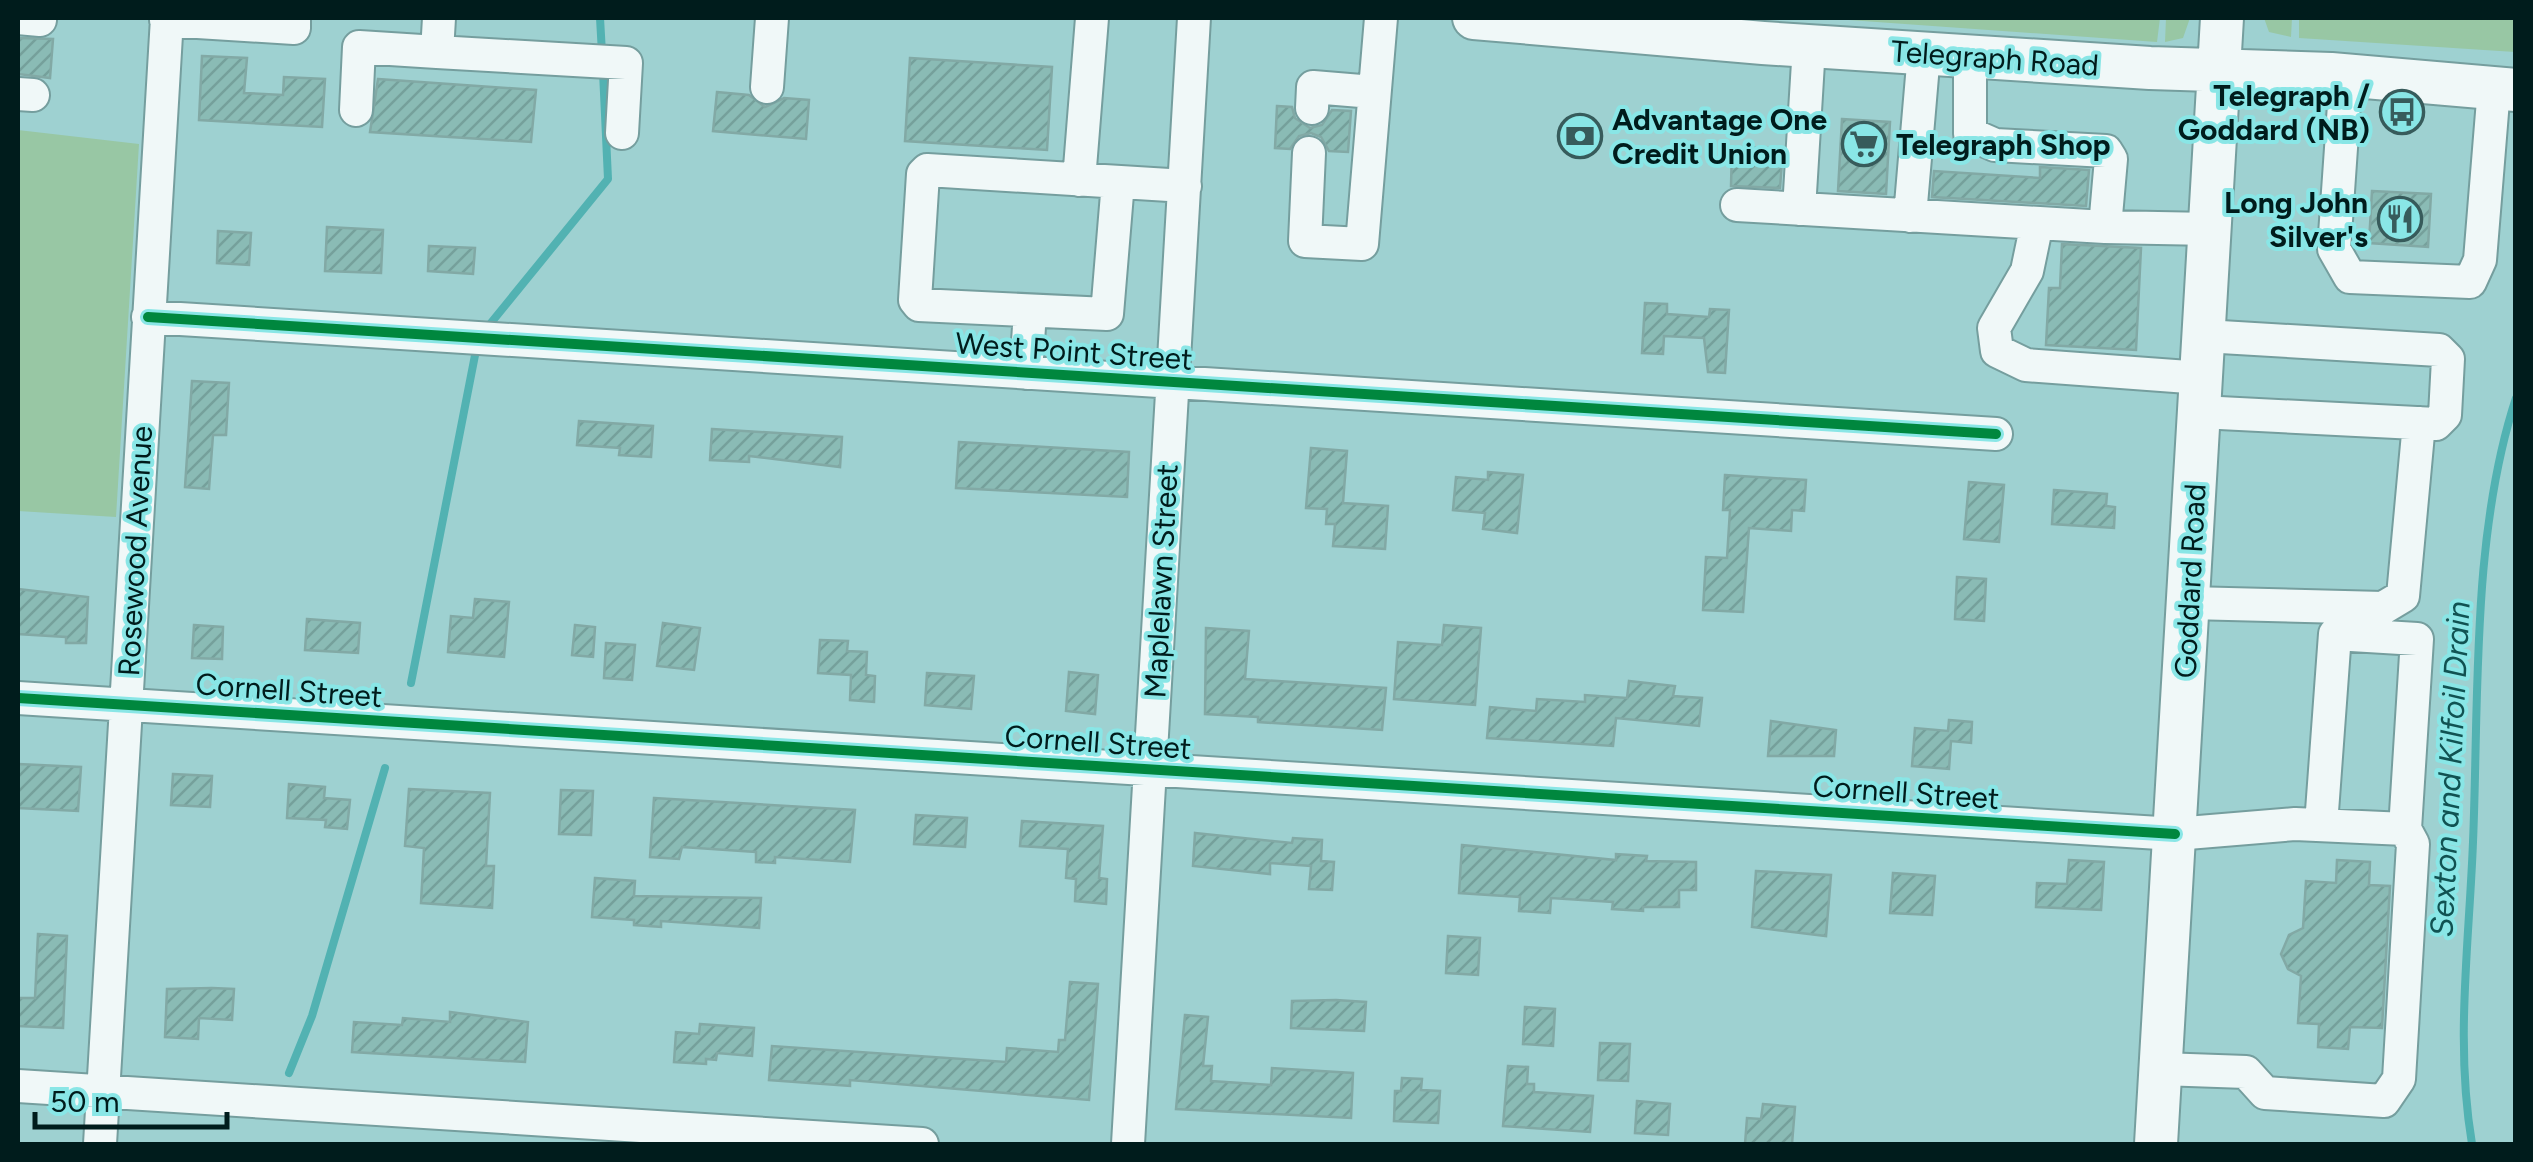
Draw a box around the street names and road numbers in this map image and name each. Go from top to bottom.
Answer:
street label: Telegraph Road [1890,32,2100,84]
street label: West Point Street [954,324,1194,378]
street label: Rosewood Avenue [110,425,160,677]
street label: Maplelawn Street [1136,463,1186,699]
street label: Goddard Road [2166,483,2214,679]
street label: Cornell Street [194,665,384,715]
street label: Cornell Street [1003,717,1193,767]
street label: Cornell Street [1811,767,2001,817]

